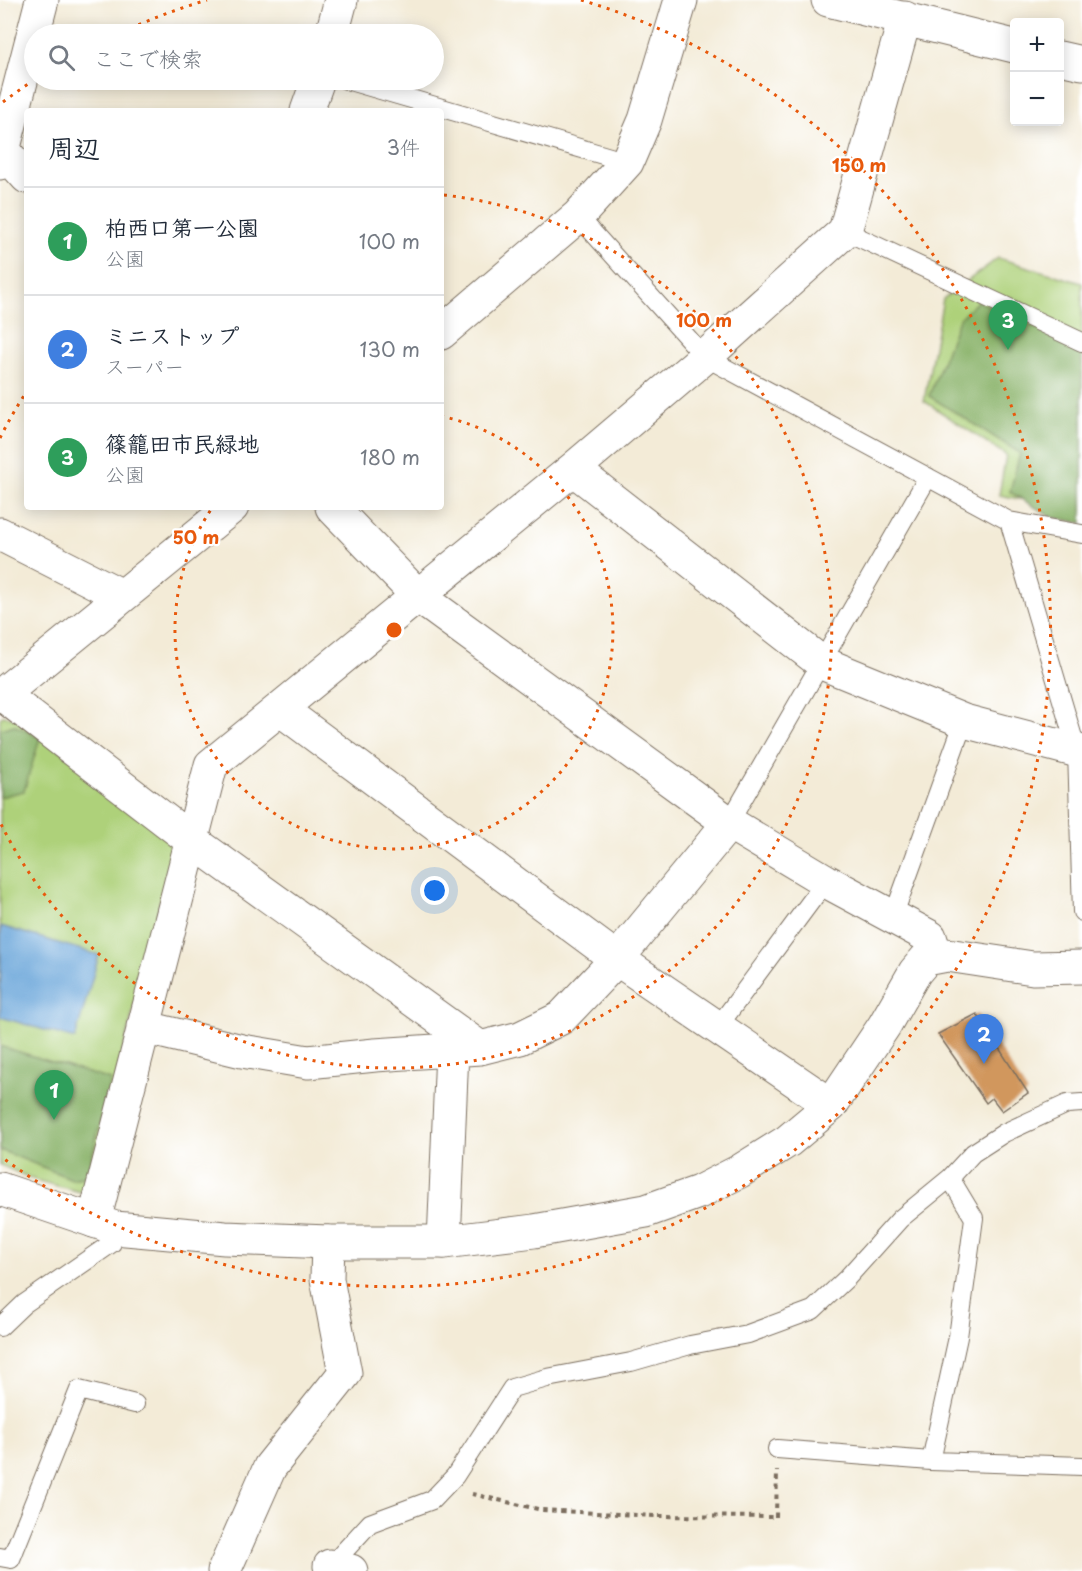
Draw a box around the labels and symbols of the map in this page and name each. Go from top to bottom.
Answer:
text: 150 m [832,151,886,178]
pin: 3 [988,300,1028,350]
text: 100 m [676,306,732,333]
text: 50 m [173,523,219,550]
centre of rings [384,620,404,640]
your location [420,876,449,905]
pin: 2 [964,1014,1004,1064]
pin: 1 [34,1070,74,1120]

